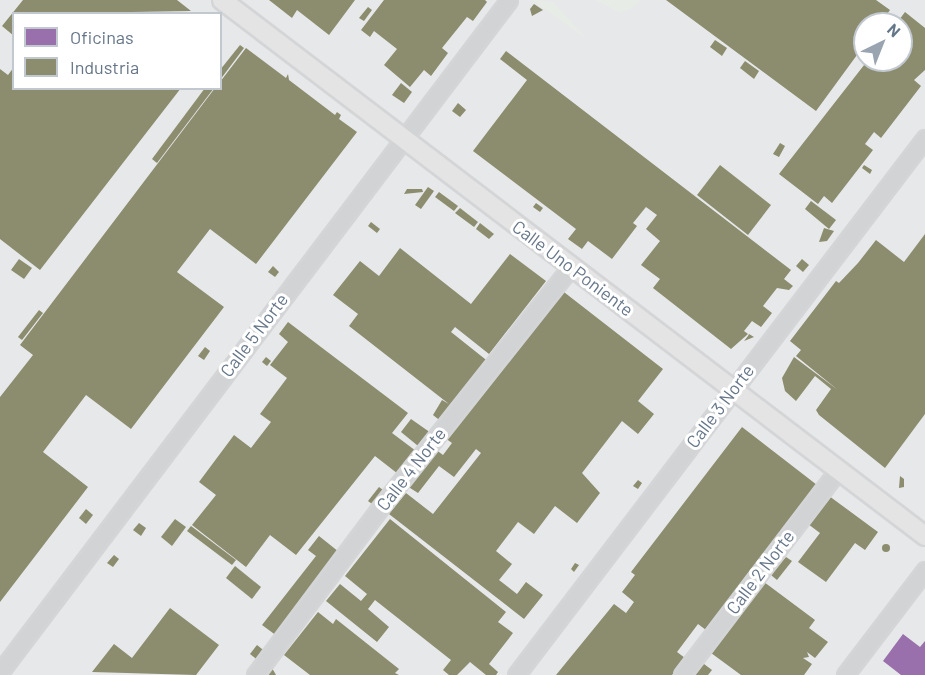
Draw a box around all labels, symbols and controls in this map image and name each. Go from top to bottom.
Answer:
legend [12,12,222,90]
north arrow [853,12,913,72]
text: N [884,19,905,41]
text: Oficinas [70,26,134,48]
text: Industria [70,56,139,78]
street label: Calle Uno Poniente [508,216,638,320]
street label: Calle 5 Norte [216,289,292,381]
street label: Calle 3 Norte [682,360,758,452]
street label: Calle 4 Norte [372,423,450,515]
street label: Calle 2 Norte [721,526,799,618]

